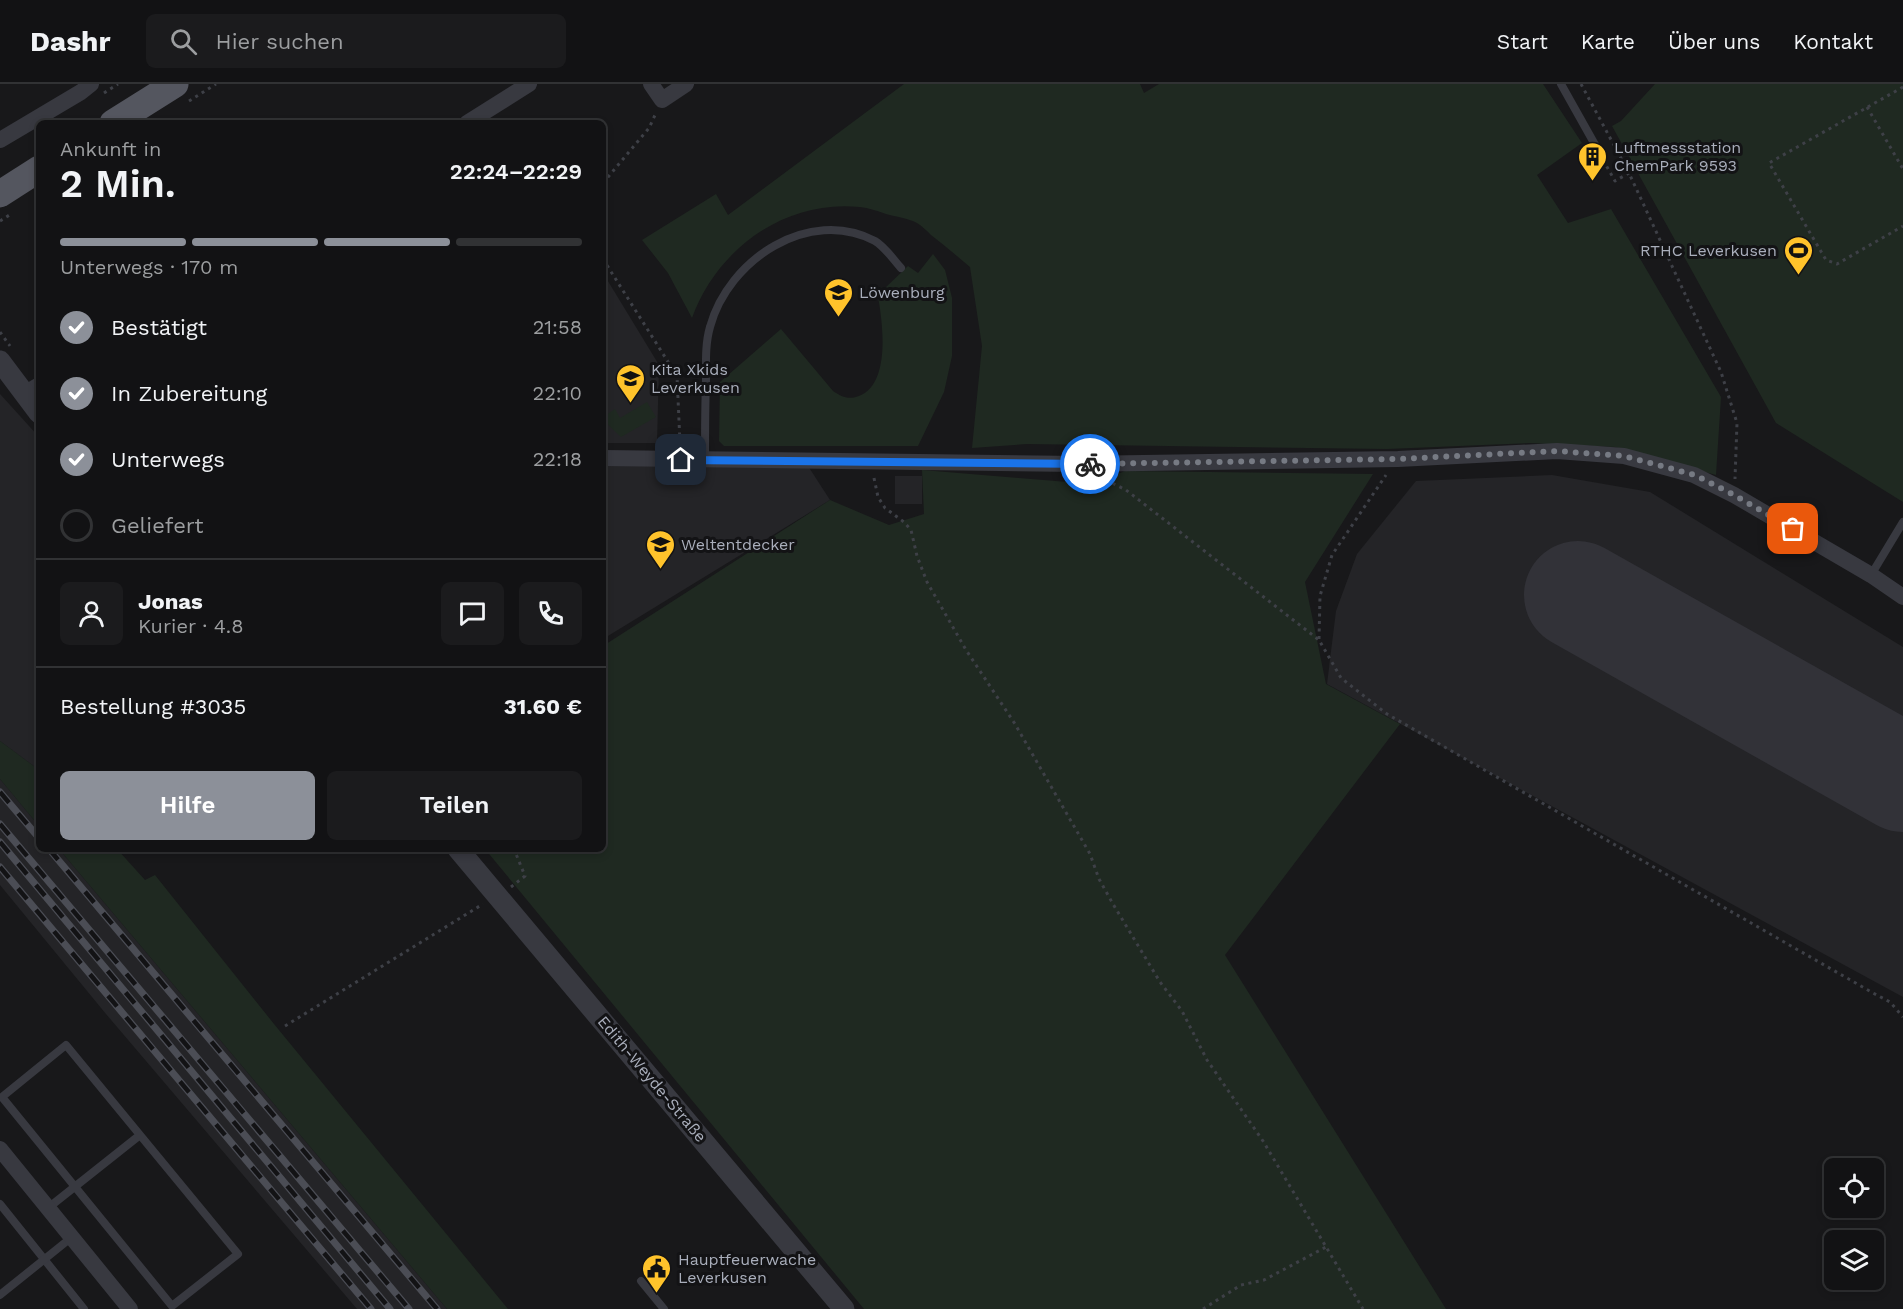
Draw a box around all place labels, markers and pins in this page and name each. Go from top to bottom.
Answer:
place label: Luftmessstation ChemPark 9593 [1614,138,1741,175]
building icon: Luftmessstation ChemPark 9593 [1577,140,1609,182]
sports icon: RTHC Leverkusen [1782,234,1814,276]
place label: RTHC Leverkusen [1640,241,1777,260]
school or university icon: Löwenburg [822,276,854,318]
place label: Löwenburg [859,283,945,302]
place label: Kita Xkids Leverkusen [651,360,740,397]
school or university icon: Kita Xkids Leverkusen [614,362,646,404]
pin [655,434,706,485]
pin [1767,503,1818,554]
school or university icon: Weltentdecker [644,528,676,570]
place label: Weltentdecker [681,535,795,554]
place label: Hauptfeuerwache Leverkusen [678,1250,816,1287]
public building icon: Hauptfeuerwache Leverkusen [641,1252,673,1294]

